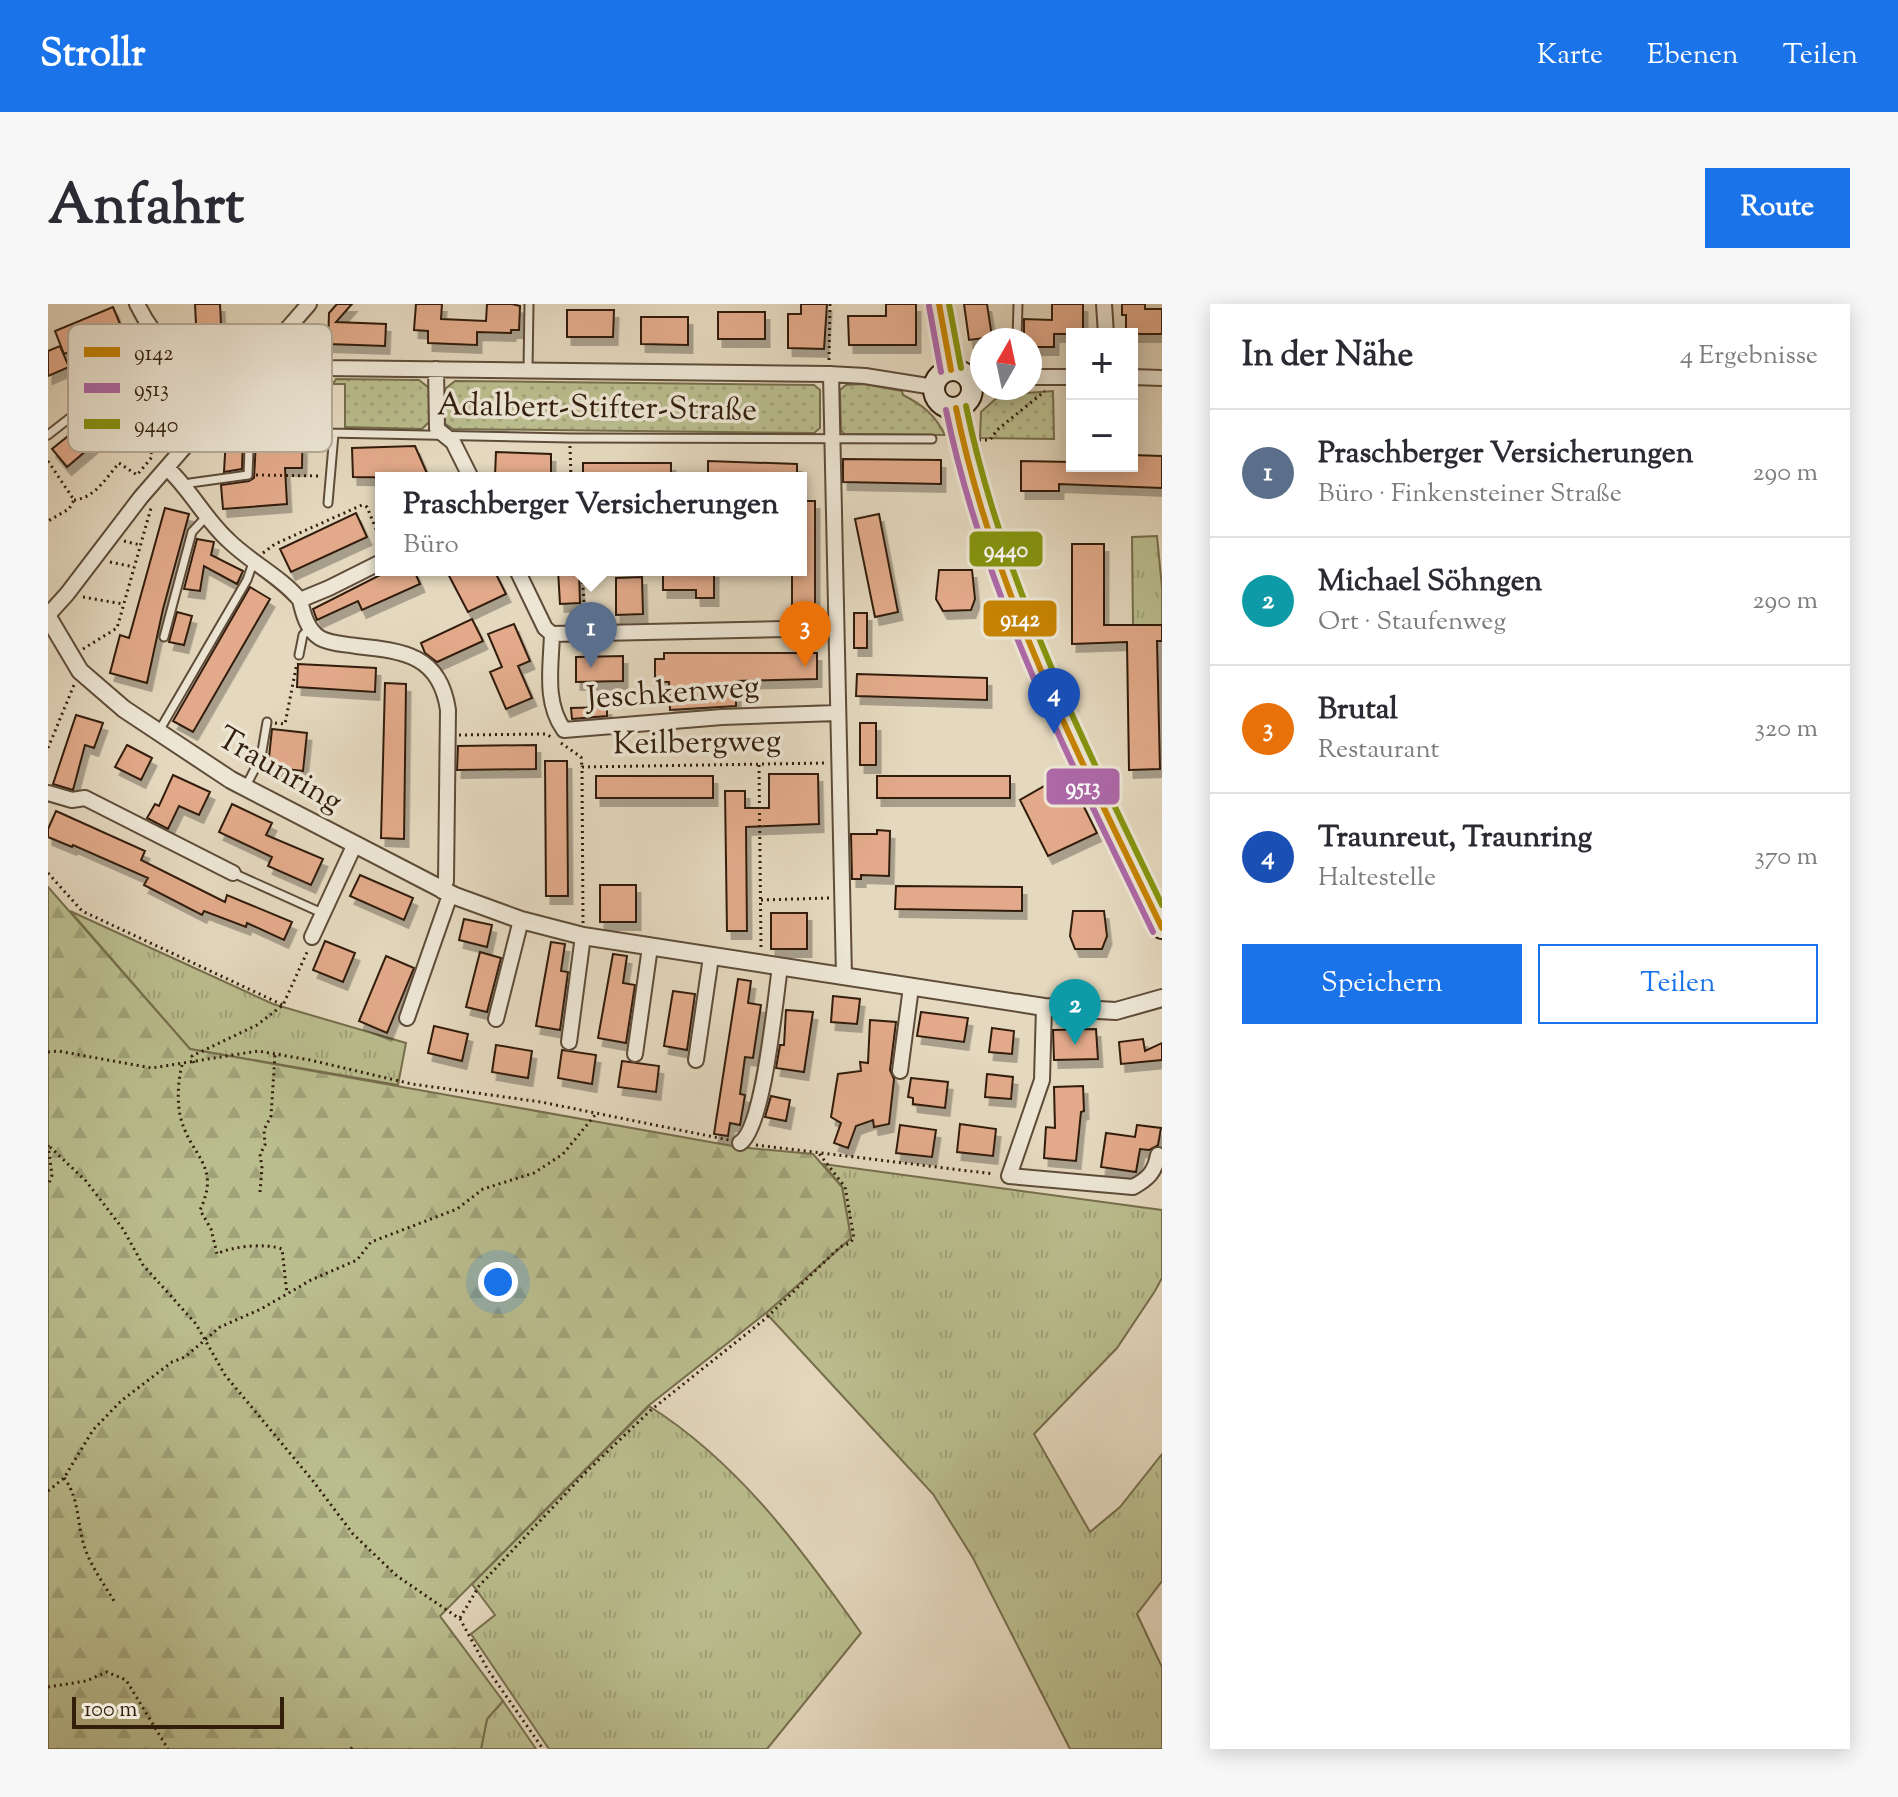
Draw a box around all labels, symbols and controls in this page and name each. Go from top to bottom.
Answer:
text: Strollr [40,29,146,83]
text: Karte [1537,36,1603,76]
text: Ebenen [1647,36,1739,76]
text: Teilen [1783,36,1858,76]
text: Anfahrt [48,168,244,249]
button: Route [1705,168,1850,248]
legend [68,324,332,452]
north arrow [970,328,1042,400]
map controls [1066,328,1138,472]
button: + [1066,328,1138,400]
text: In der Nähe [1242,332,1413,381]
text: 4 Ergebnisse [1680,338,1818,375]
text: 9142 [134,339,174,371]
text: 9513 [134,375,169,407]
street label: Adalbert-Stifter-Straße [437,383,757,435]
button: − [1066,400,1138,472]
text: 9440 [134,411,178,443]
text: Praschberger Versicherungen [1318,433,1693,476]
text: 1 [1264,455,1272,492]
text: 290 m [1752,455,1818,492]
popup [375,472,807,576]
text: Büro · Finkensteiner Straße [1318,476,1622,513]
text: Praschberger Versicherungen [403,484,779,527]
text: Büro [403,527,459,564]
line badge: 9440 [968,530,1044,568]
text: 9440 [984,536,1029,568]
text: Michael Söhngen [1318,561,1542,604]
text: 2 [1262,583,1274,620]
text: 290 m [1752,583,1818,620]
line badge: 9142 [982,599,1058,638]
pin: 3 [779,601,831,667]
pin: 1 [565,602,617,668]
text: Ort · Staufenweg [1318,604,1506,641]
text: 9142 [1000,605,1040,637]
street label: Jeschkenweg [583,665,761,723]
pin: 4 [1028,668,1080,734]
text: Brutal [1318,689,1398,732]
text: 3 [1263,711,1273,748]
text: 320 m [1755,711,1818,748]
street label: Traunring [208,717,350,825]
street label: Keilbergweg [612,720,782,768]
text: Restaurant [1318,732,1439,769]
line badge: 9513 [1045,767,1121,806]
text: 9513 [1066,773,1101,805]
text: Traunreut, Traunring [1318,817,1592,860]
text: 4 [1261,839,1275,876]
text: 370 m [1754,839,1818,876]
text: Haltestelle [1318,860,1436,897]
button: Speichern [1242,944,1522,1024]
button: Teilen [1538,944,1818,1024]
pin: 2 [1049,979,1101,1045]
your location [478,1262,518,1302]
scale bar [72,1693,284,1729]
text: 100 m [84,1695,137,1727]

